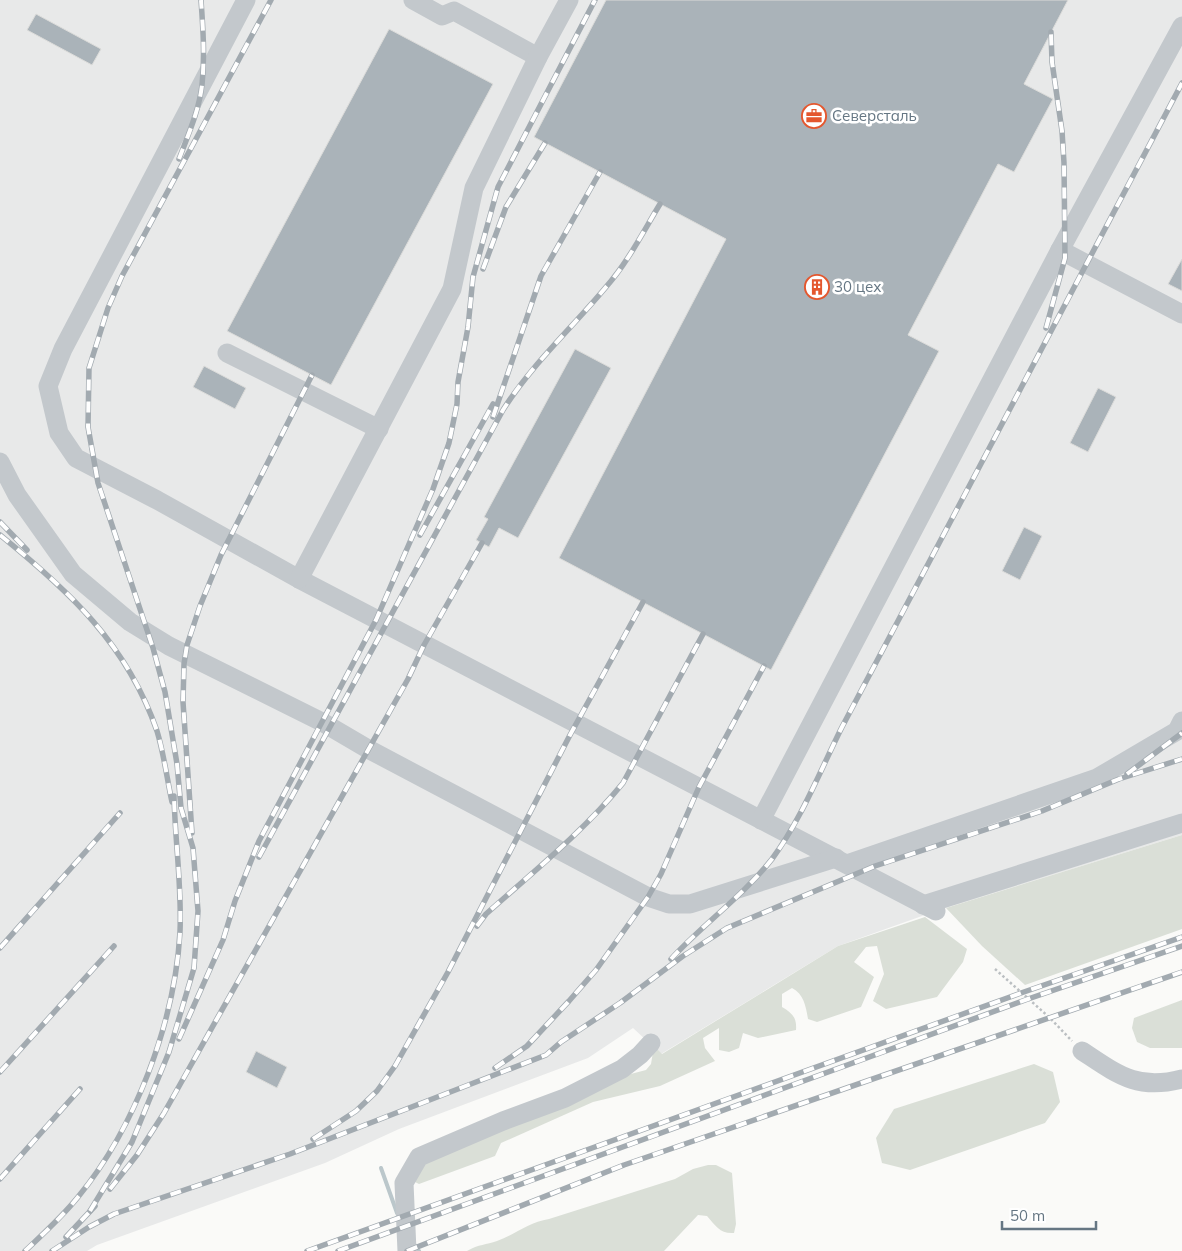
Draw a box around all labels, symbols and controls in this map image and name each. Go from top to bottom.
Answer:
office icon: Северсталь [801,103,827,129]
place label: Северсталь [832,106,917,125]
building icon: 30 цех [804,274,830,300]
place label: 30 цех [834,277,881,296]
scale bar [1002,1198,1096,1230]
text: 50 m [1010,1206,1045,1225]

